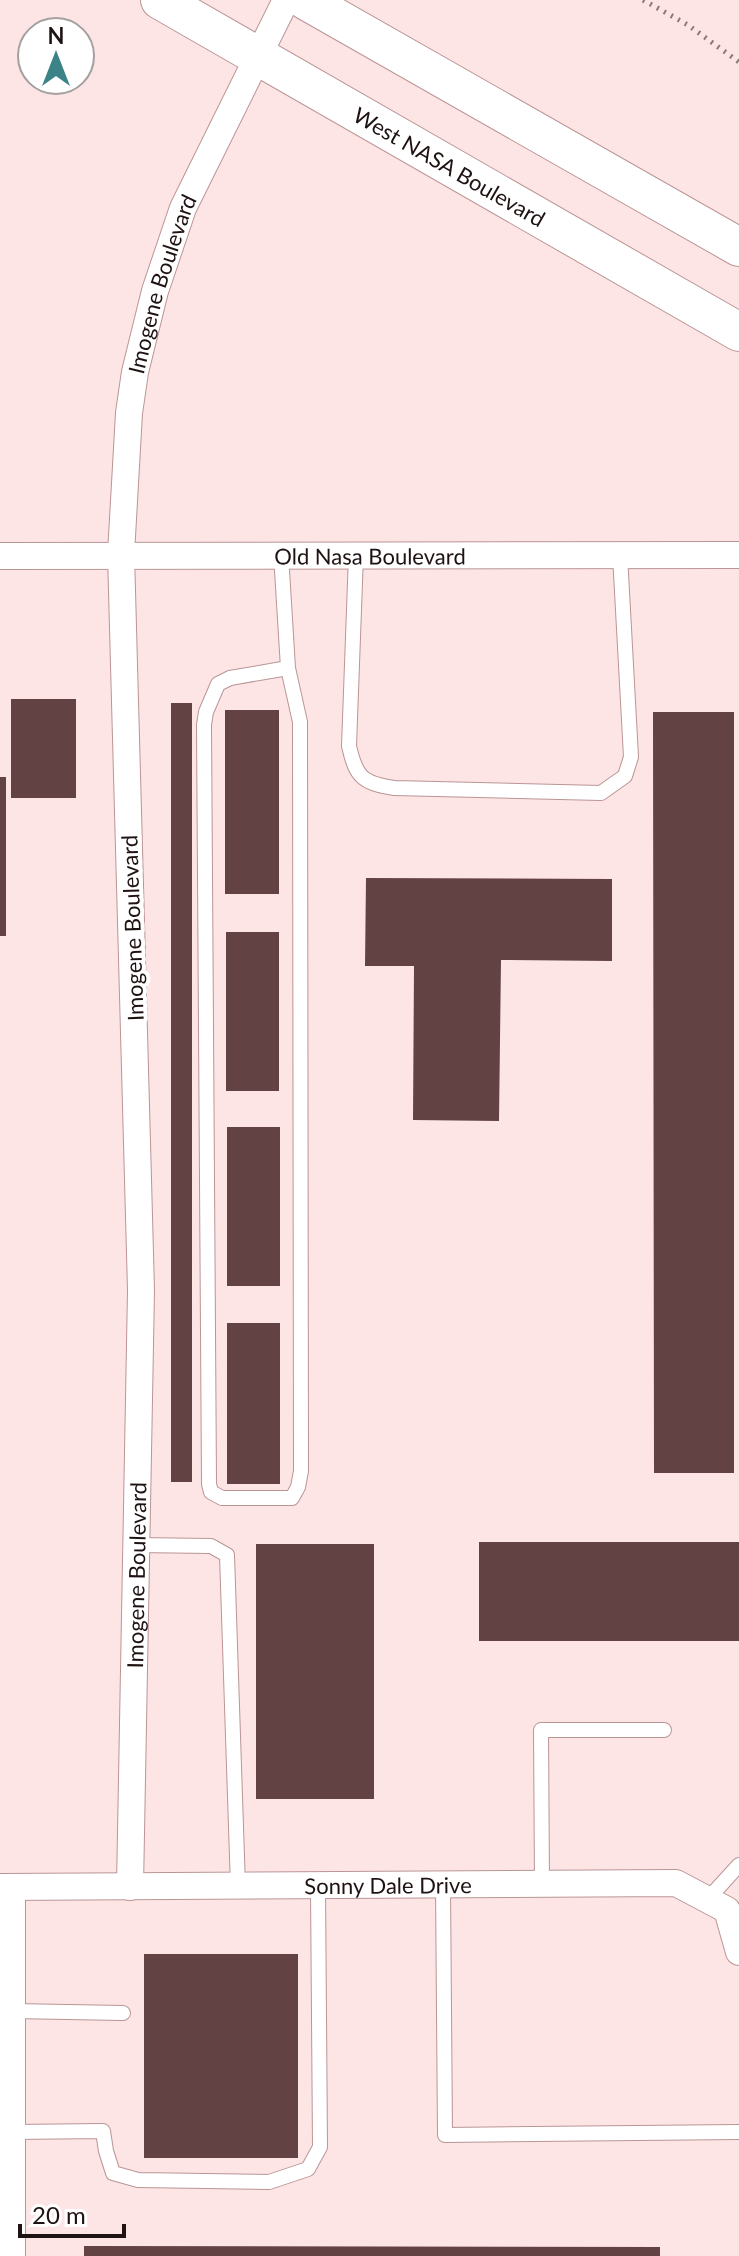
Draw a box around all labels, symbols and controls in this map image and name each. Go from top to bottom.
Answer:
north arrow [16,16,96,96]
text: N [48,22,64,49]
street label: West NASA Boulevard [349,101,550,232]
street label: Imogene Boulevard [122,189,201,376]
street label: Old Nasa Boulevard [274,542,466,569]
street label: Imogene Boulevard [115,834,149,1022]
street label: Imogene Boulevard [121,1482,151,1668]
street label: Sonny Dale Drive [304,1871,472,1899]
scale bar [20,2188,124,2238]
text: 20 m [32,2200,86,2229]

